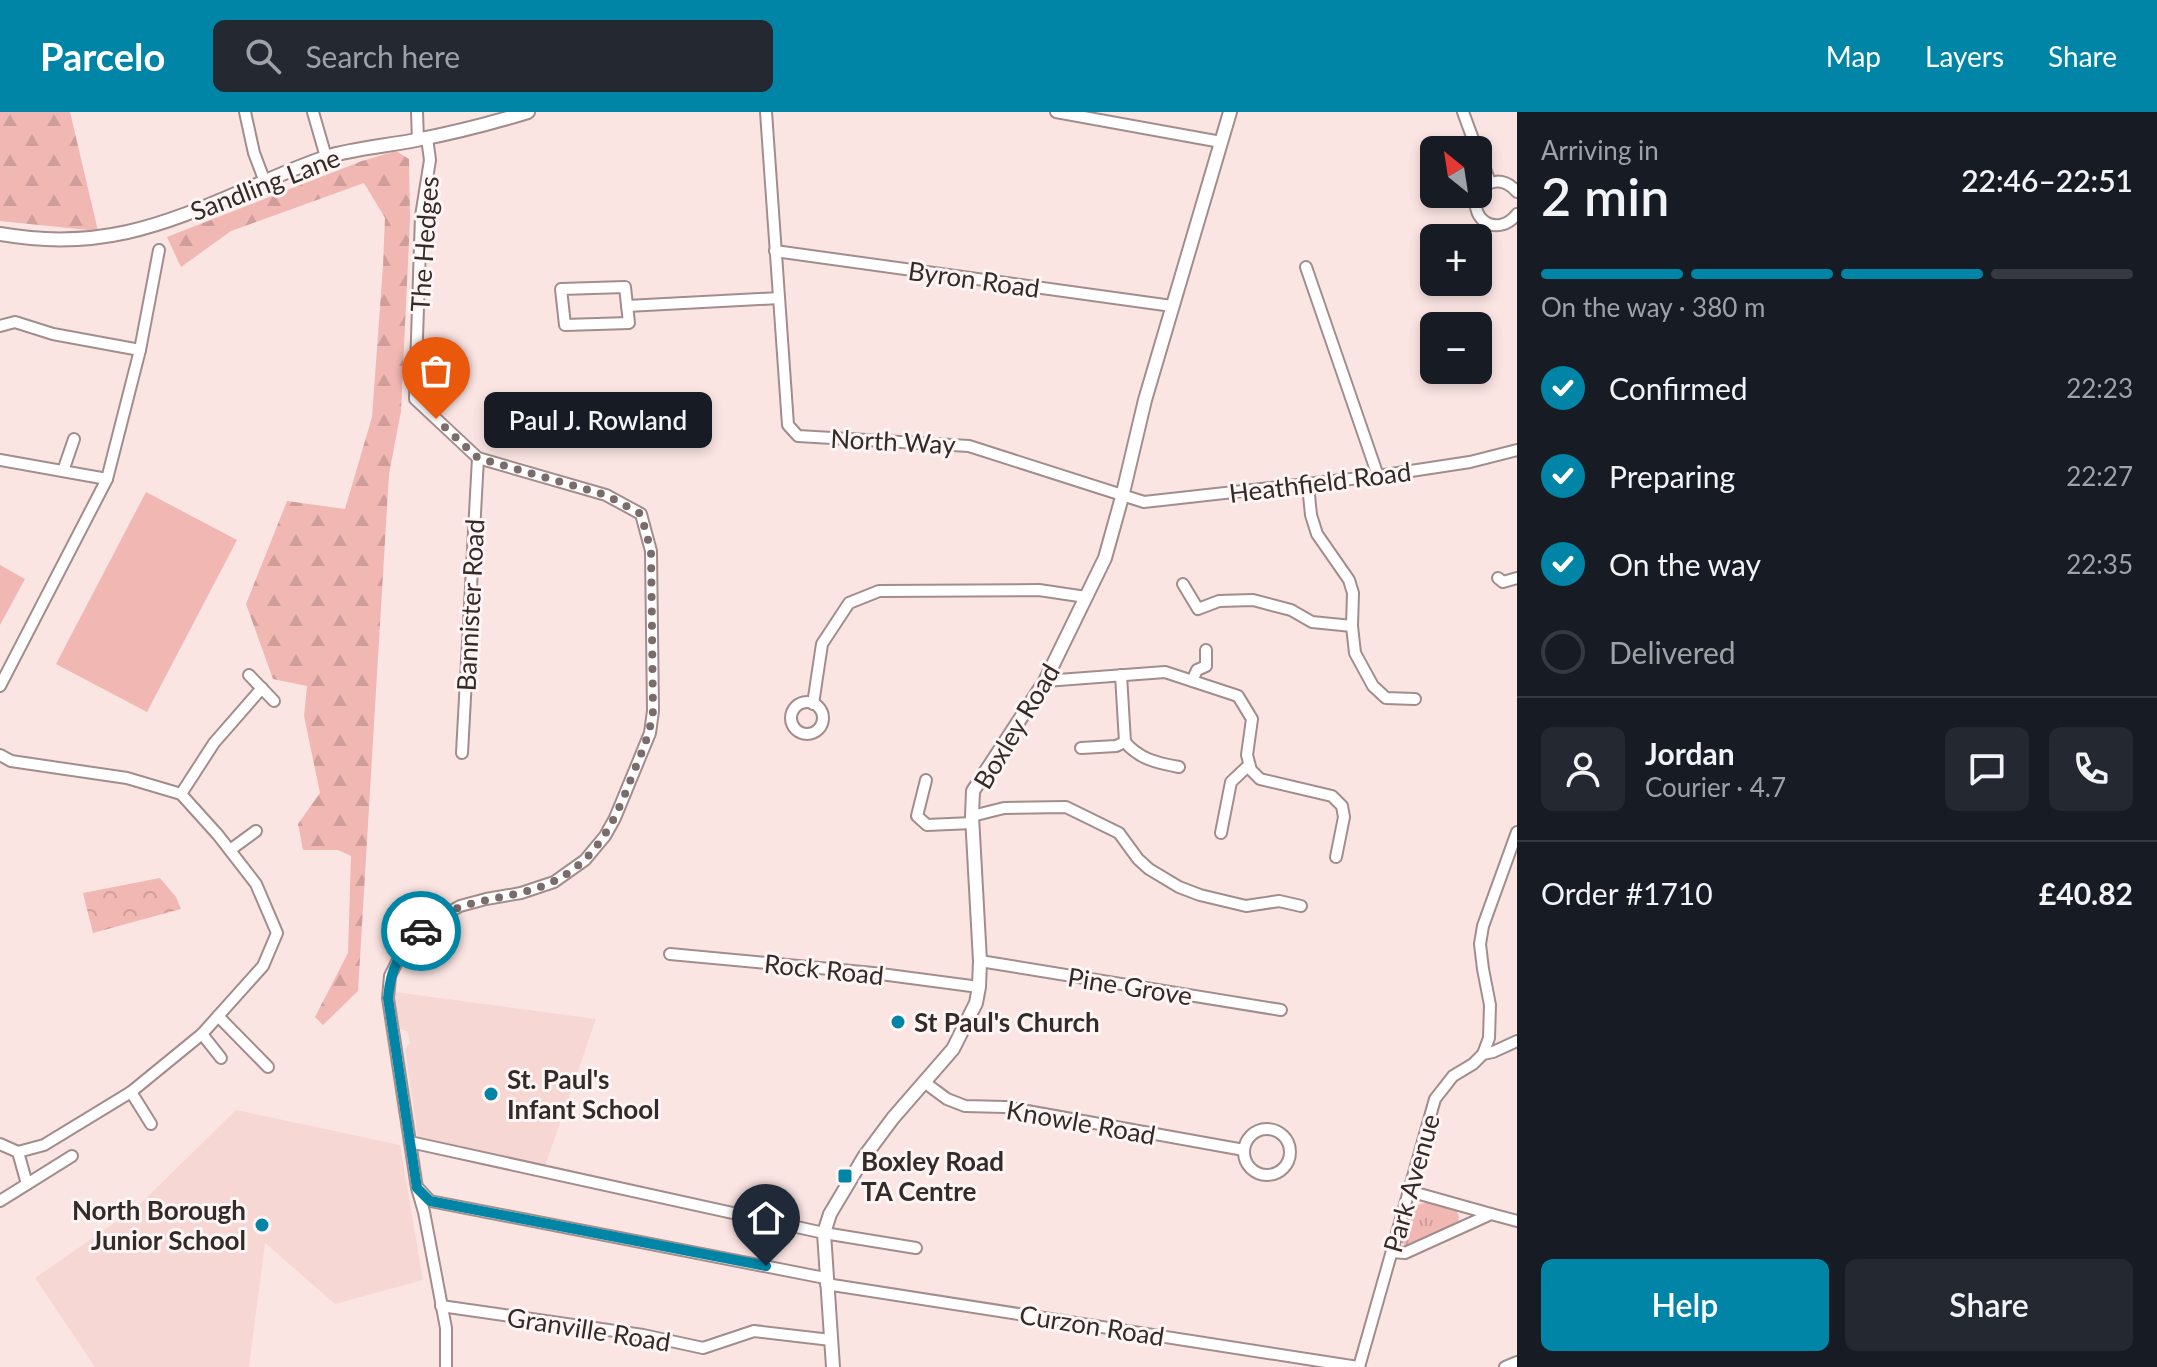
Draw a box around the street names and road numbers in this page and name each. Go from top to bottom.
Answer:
street label: Sandling Lane [186,141,344,227]
street label: The Hedges [403,175,445,313]
street label: Byron Road [906,254,1042,304]
street label: North Way [830,422,957,460]
street label: Heathfield Road [1227,455,1413,509]
street label: Bannister Road [450,518,490,692]
street label: Boxley Road [966,658,1066,794]
street label: Rock Road [763,947,885,991]
street label: Pine Grove [1065,960,1195,1012]
street label: Knowle Road [1004,1093,1158,1151]
street label: Park Avenue [1376,1110,1446,1256]
street label: Curzon Road [1017,1298,1167,1352]
street label: Granville Road [505,1300,673,1358]

